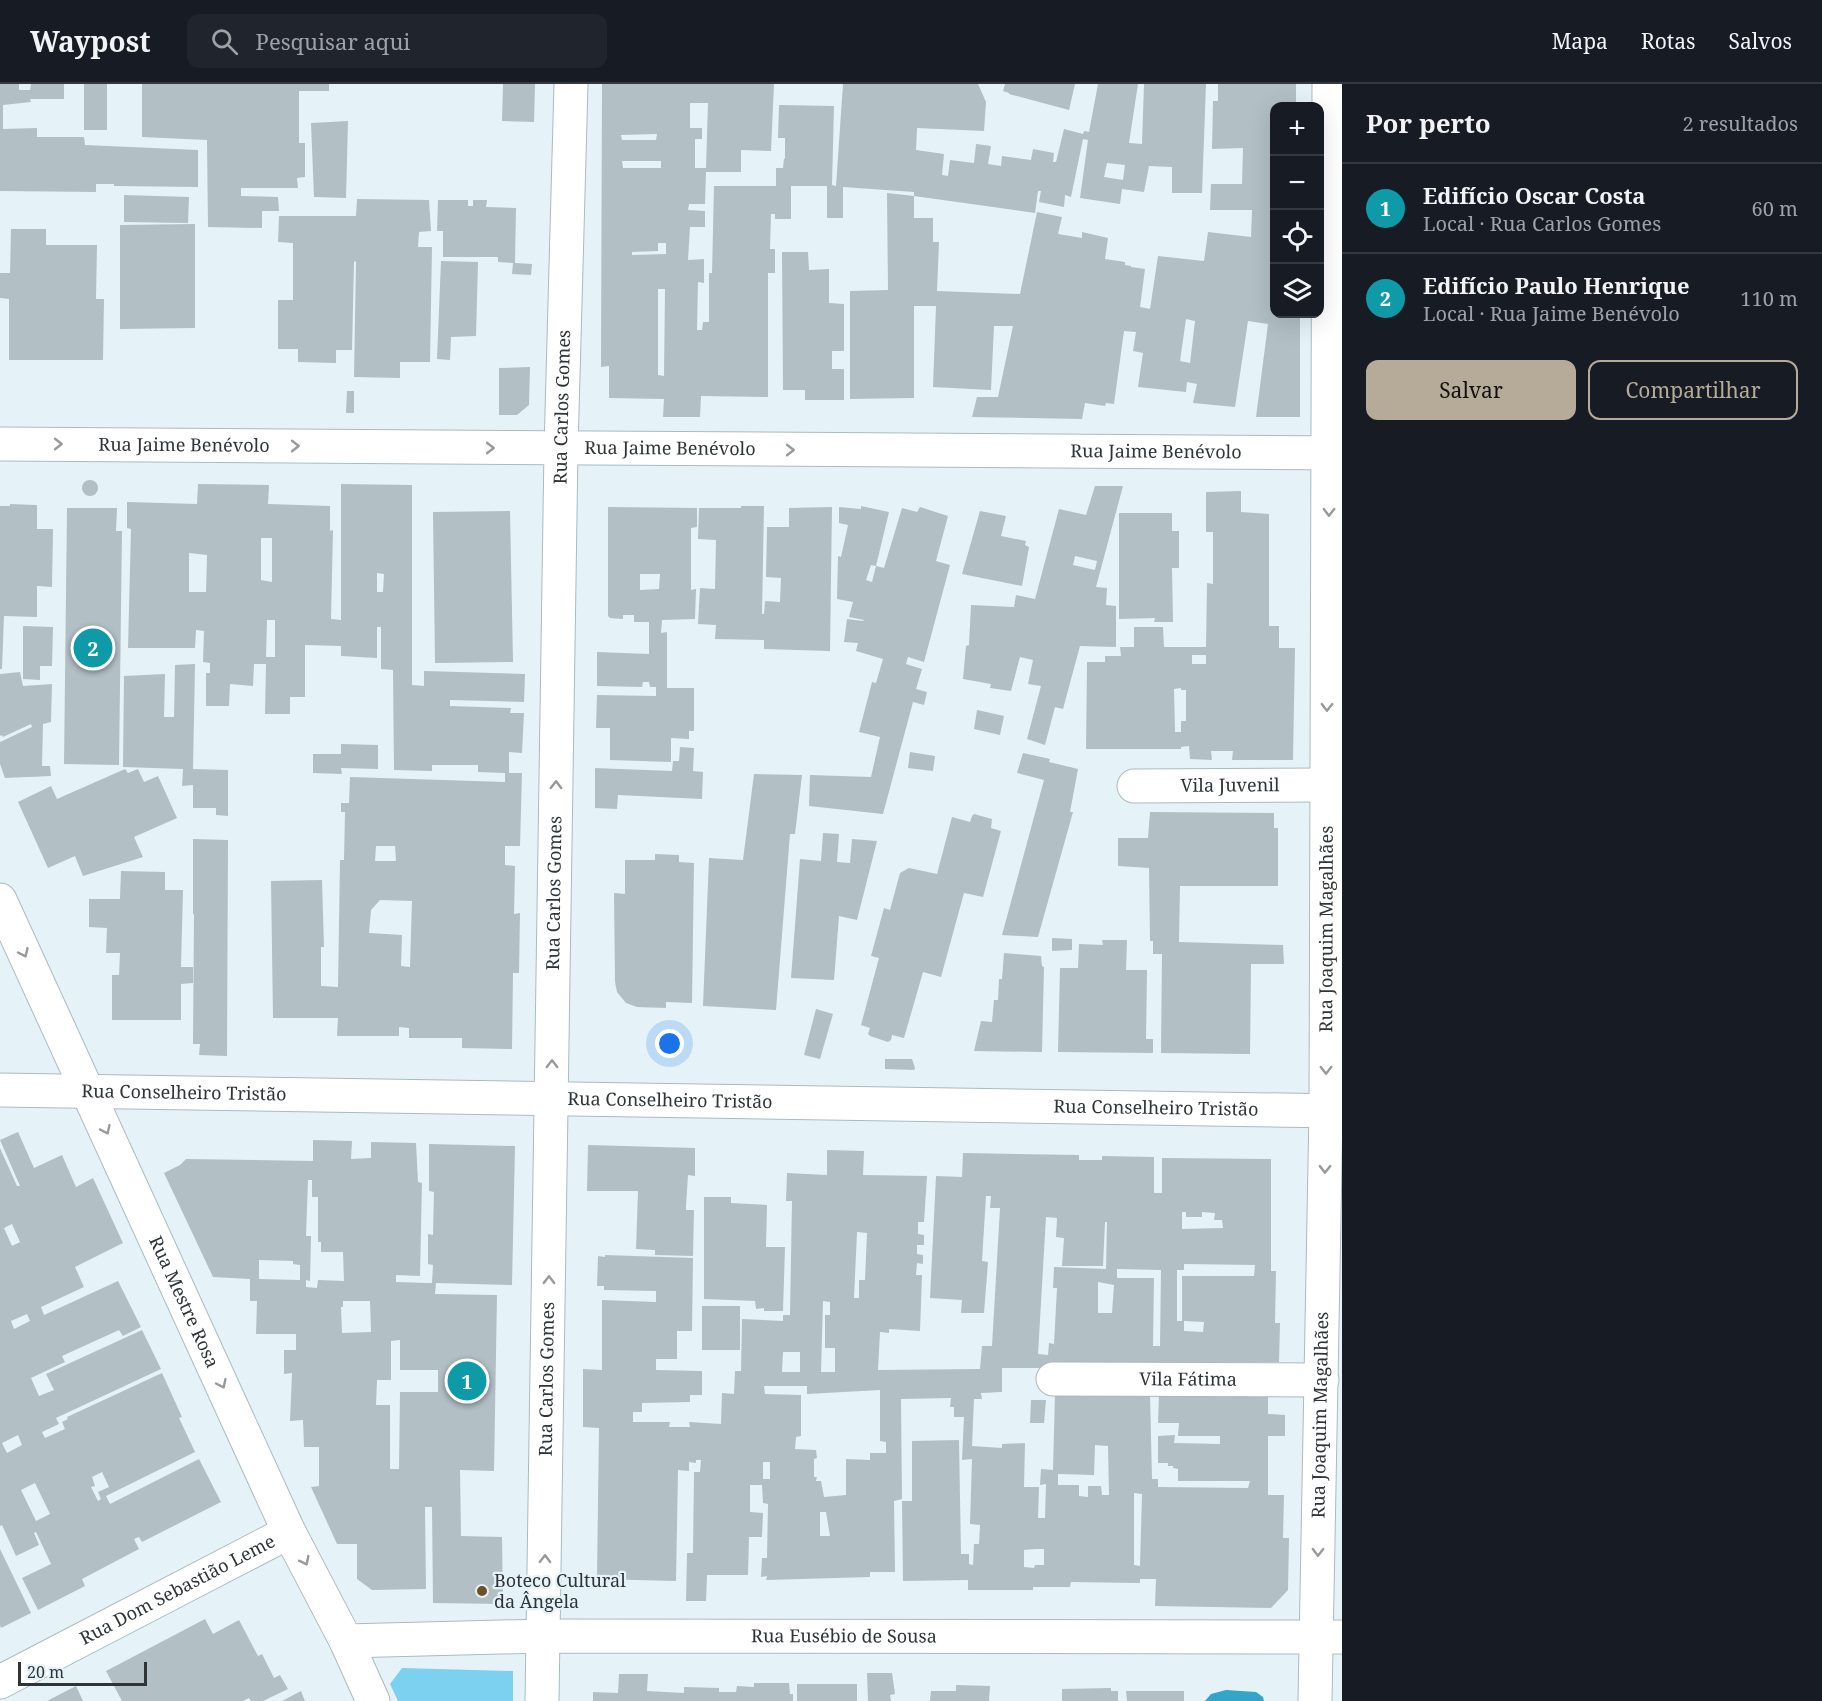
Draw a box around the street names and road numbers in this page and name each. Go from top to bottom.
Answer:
street label: Rua Carlos Gomes [547,330,575,485]
street label: Rua Jaime Benévolo [98,432,270,457]
street label: Rua Jaime Benévolo [584,435,756,460]
street label: Rua Jaime Benévolo [1070,438,1242,463]
street label: Vila Juvenil [1180,772,1280,797]
street label: Rua Carlos Gomes [540,816,566,971]
street label: Rua Joaquim Magalhães [1313,826,1338,1033]
street label: Rua Conselheiro Tristão [81,1078,287,1105]
street label: Rua Conselheiro Tristão [567,1086,773,1113]
street label: Rua Conselheiro Tristão [1053,1093,1259,1121]
street label: Rua Mestre Rosa [144,1232,225,1371]
street label: Rua Carlos Gomes [533,1302,559,1456]
street label: Rua Joaquim Magalhães [1305,1311,1333,1519]
street label: Vila Fátima [1139,1366,1237,1391]
street label: Rua Dom Sebastião Leme [75,1528,279,1650]
street label: Rua Eusébio de Sousa [751,1623,937,1647]

